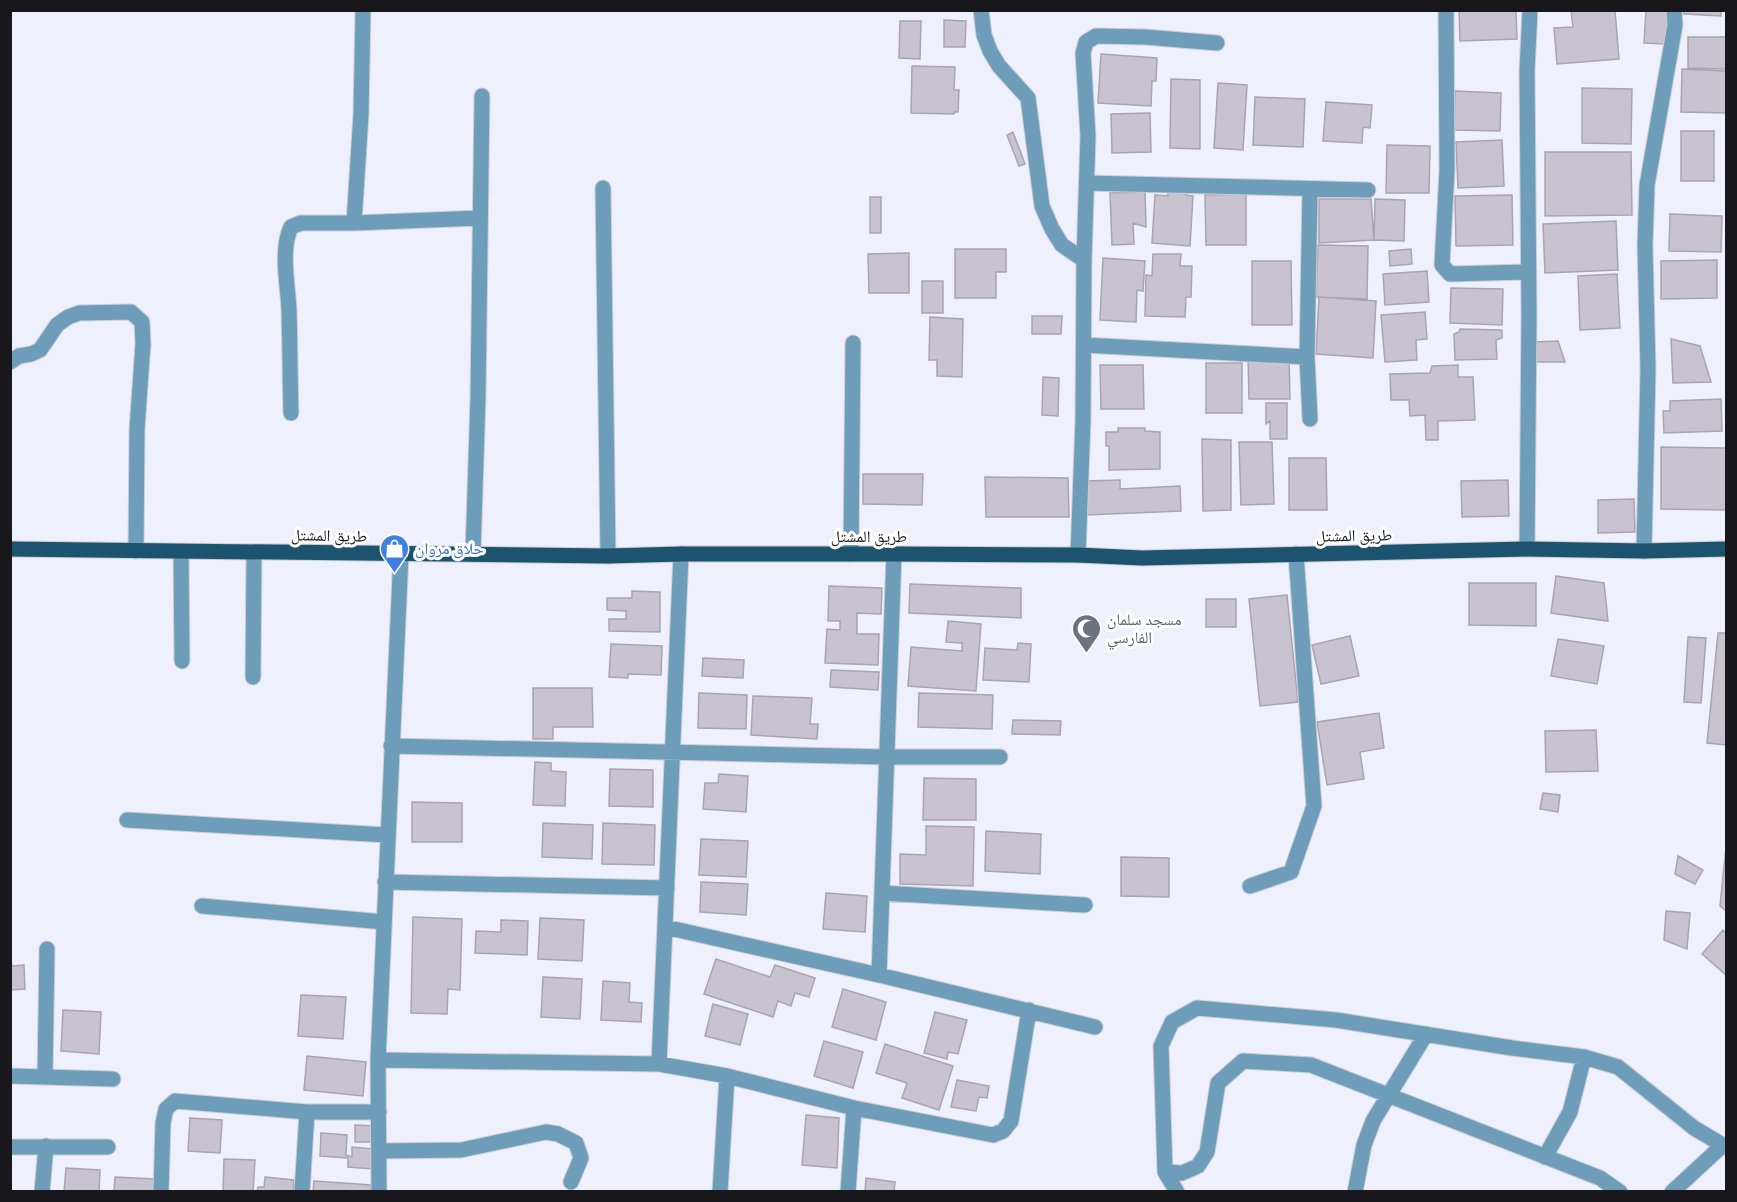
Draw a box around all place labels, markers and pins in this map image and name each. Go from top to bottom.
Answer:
shop icon: حلاق مروان [378,532,410,574]
place label: حلاق مروان [415,539,484,559]
place label: مسجد سلمان الفارسي [1107,610,1182,650]
mosque icon: مسجد سلمان الفارسي [1070,612,1102,654]

